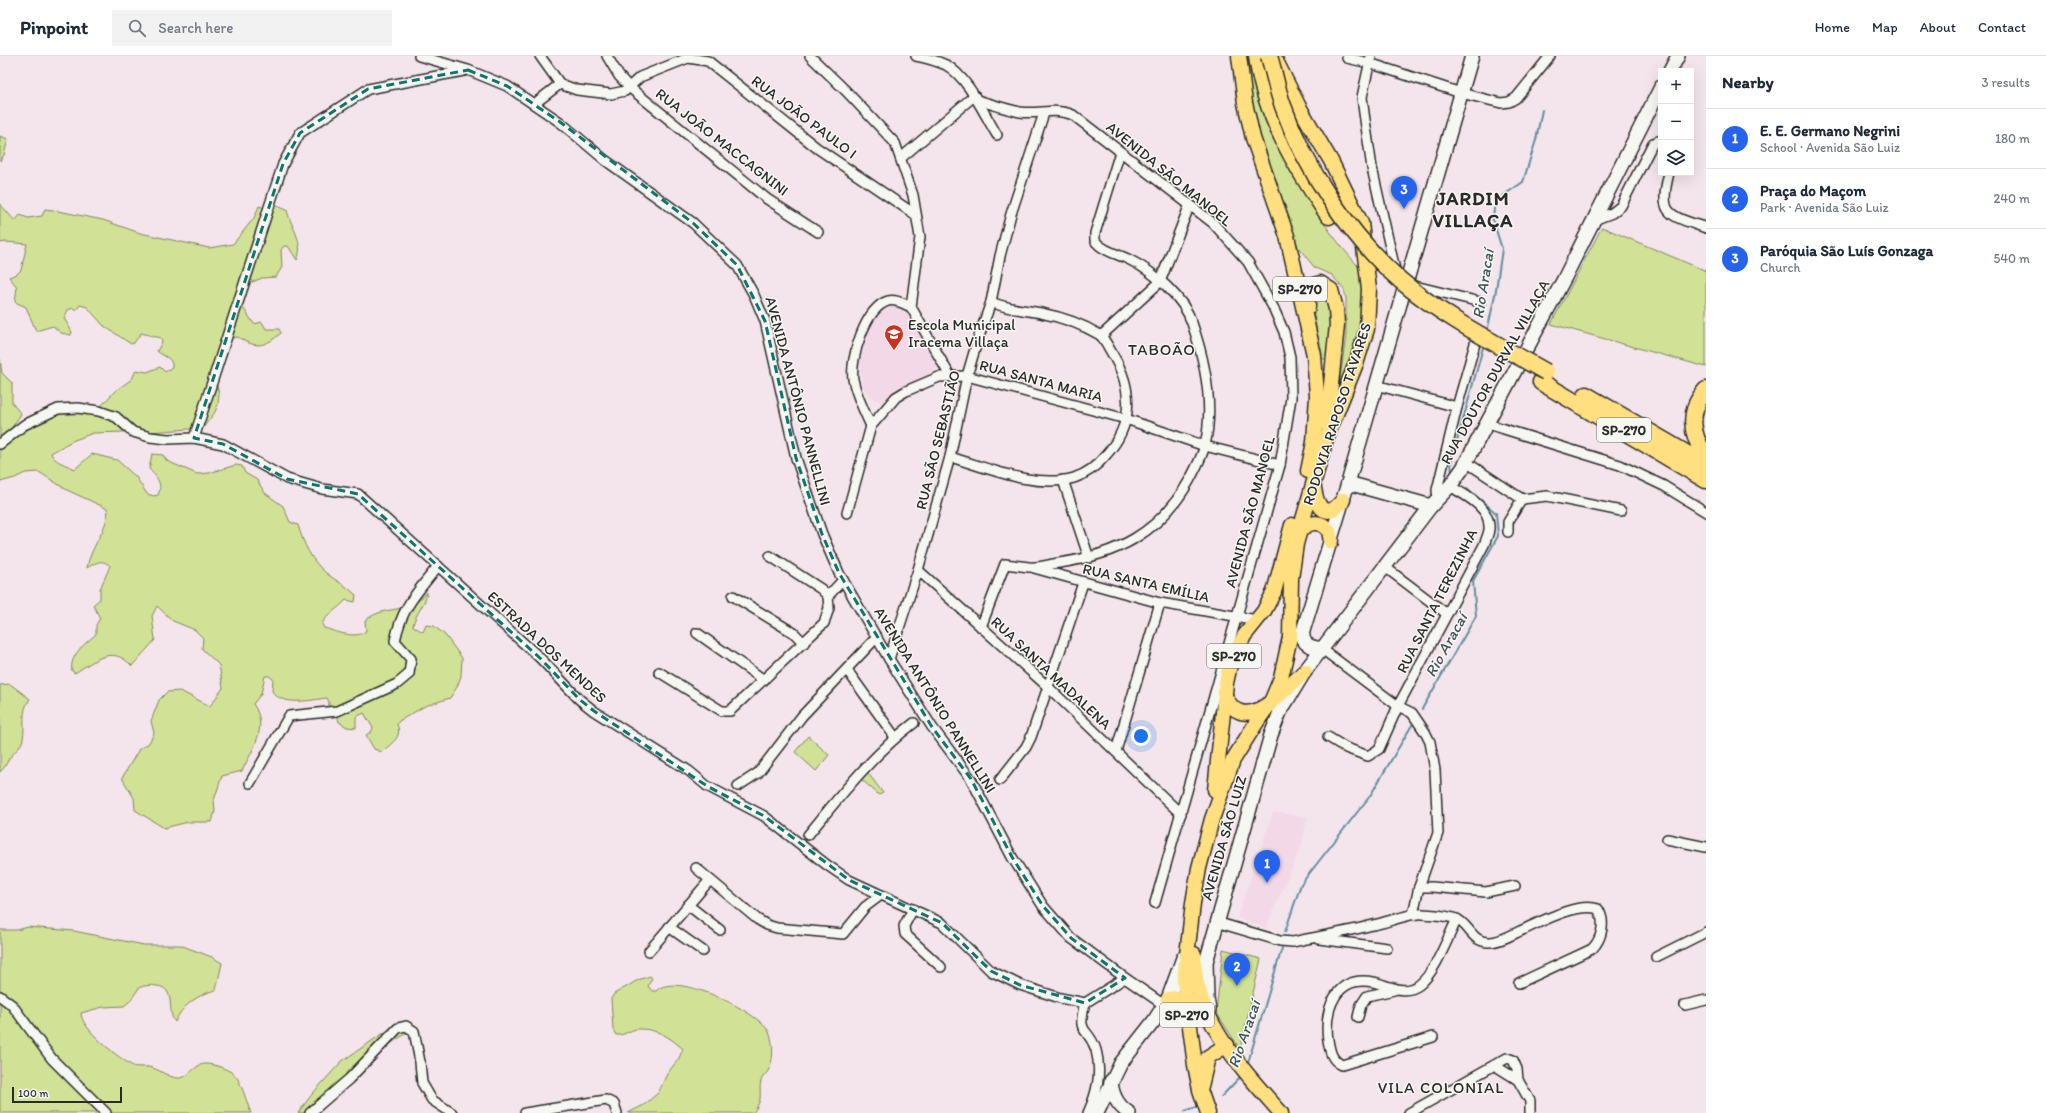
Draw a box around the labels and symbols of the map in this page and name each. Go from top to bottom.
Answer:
street label: RUA JOÃO PAULO I [748,72,860,162]
street label: RUA JOÃO MACCAGNINI [652,85,792,199]
street label: AVENIDA SÃO MANOEL [1103,118,1236,230]
pin: 3 [1391,176,1417,209]
district label: JARDIM VILLAÇA [1433,187,1513,232]
water label: Rio Aracaí [1468,245,1498,320]
street label: RUA DOUTOR DURVAL VILLAÇA [1437,276,1554,467]
road number: SP-270 [1273,277,1327,301]
street label: AVENIDA ANTÔNIO PANNELLINI [761,295,835,507]
place label: Escola Municipal Iracema Villaça [908,316,1016,351]
street label: RODOVIA RAPOSO TAVARES [1299,320,1375,508]
school or university icon: Escola Municipal Iracema Villaça [883,323,905,351]
district label: TABOÃO [1128,340,1196,359]
street label: RUA SANTA MARIA [977,356,1105,406]
street label: RUA SÃO SEBASTIÃO [912,368,964,512]
road number: SP-270 [1597,418,1651,442]
street label: AVENIDA SÃO MANOEL [1221,434,1279,590]
street label: RUA SANTA TEREZINHA [1393,526,1481,676]
street label: RUA SANTA EMÍLIA [1081,560,1212,606]
street label: ESTRADA DOS MENDES [484,587,610,707]
street label: AVENIDA ANTÔNIO PANNELLINI [870,604,1000,796]
water label: Rio Aracaí [1421,607,1473,680]
street label: RUA SANTA MADALENA [987,613,1115,734]
road number: SP-270 [1207,644,1261,668]
your location [1131,726,1151,746]
street label: AVENIDA SÃO LUIZ [1198,773,1251,902]
pin: 1 [1254,850,1280,883]
pin: 2 [1224,953,1250,986]
water label: Rio Aracaí [1224,995,1265,1070]
road number: SP-270 [1160,1003,1214,1027]
district label: VILA COLONIAL [1378,1078,1504,1097]
scale bar [12,1085,122,1104]

